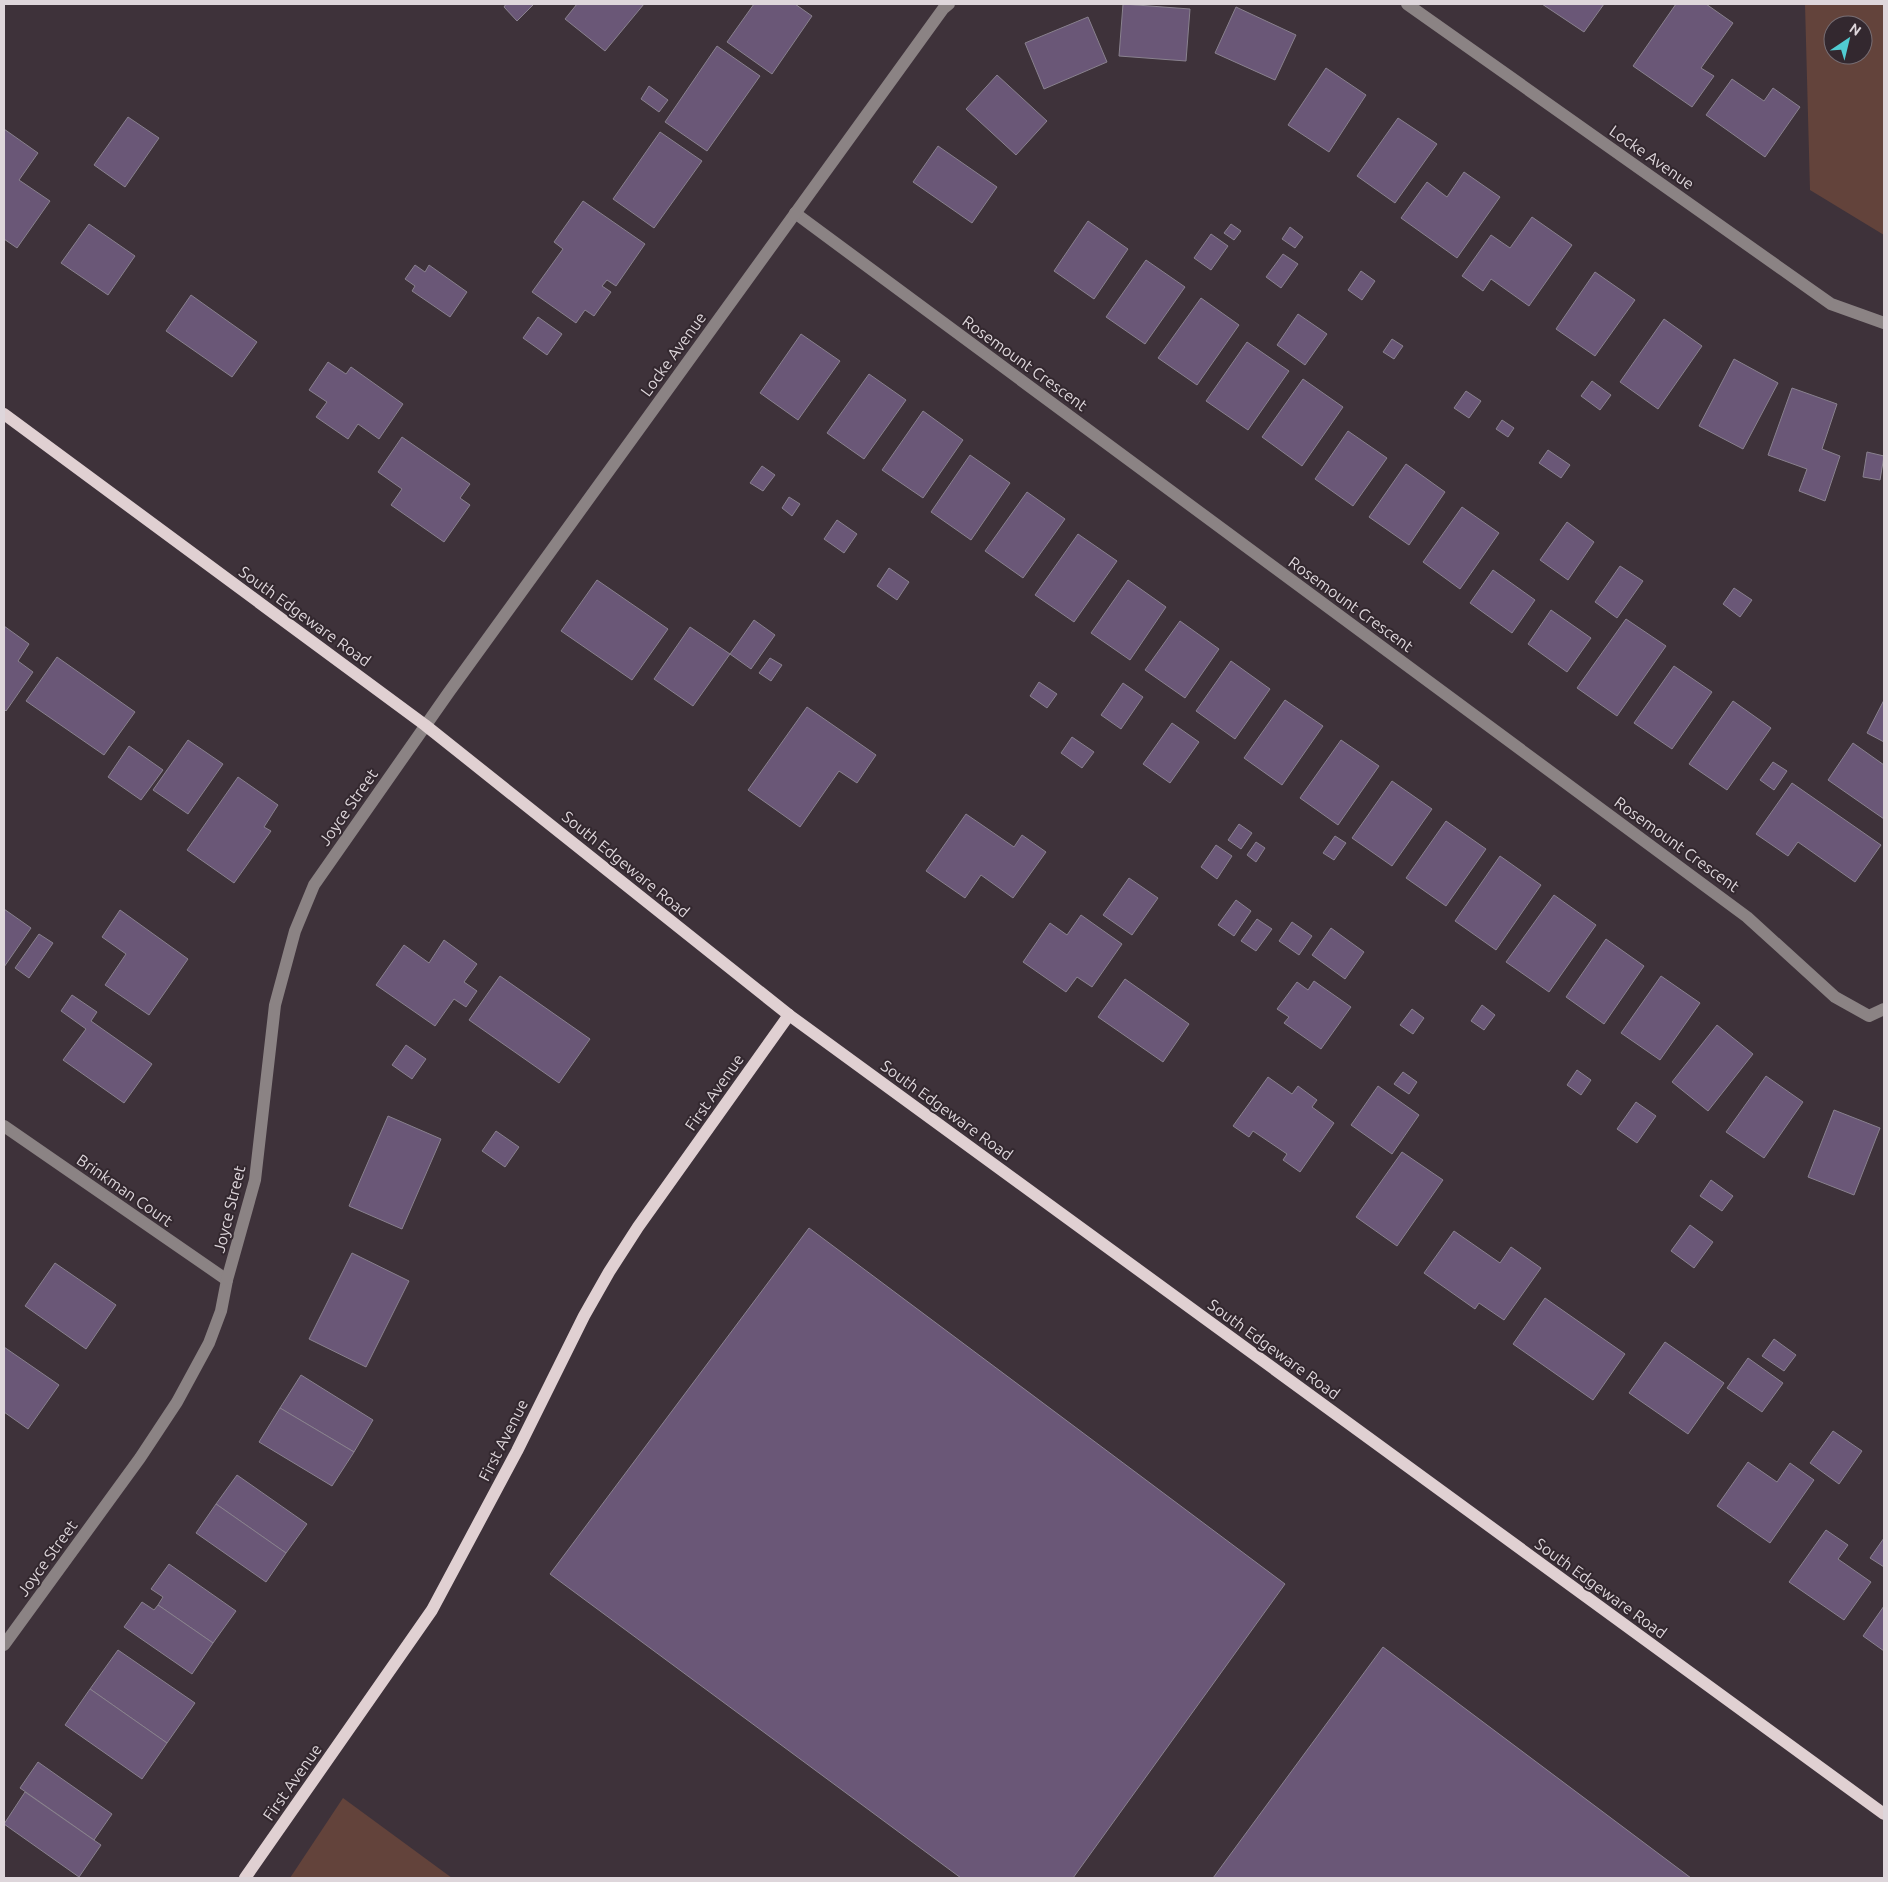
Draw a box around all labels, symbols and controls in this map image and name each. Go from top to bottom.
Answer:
north arrow [1823,15,1873,65]
text: N [1847,20,1864,39]
street label: Locke Avenue [1606,121,1698,193]
street label: Locke Avenue [637,309,709,399]
street label: Rosemount Crescent [959,312,1091,415]
street label: Rosemount Crescent [1285,553,1417,656]
street label: South Edgeware Road [236,562,374,670]
street label: Joyce Street [315,765,381,849]
street label: Rosemount Crescent [1611,793,1743,896]
street label: South Edgeware Road [559,807,693,921]
street label: First Avenue [681,1050,747,1134]
street label: South Edgeware Road [878,1056,1016,1164]
street label: Brinkman Court [74,1150,177,1230]
street label: Joyce Street [209,1163,249,1255]
street label: South Edgeware Road [1205,1295,1343,1403]
street label: First Avenue [475,1396,531,1484]
street label: Joyce Street [13,1516,81,1599]
street label: South Edgeware Road [1532,1534,1670,1642]
street label: First Avenue [259,1740,325,1824]

